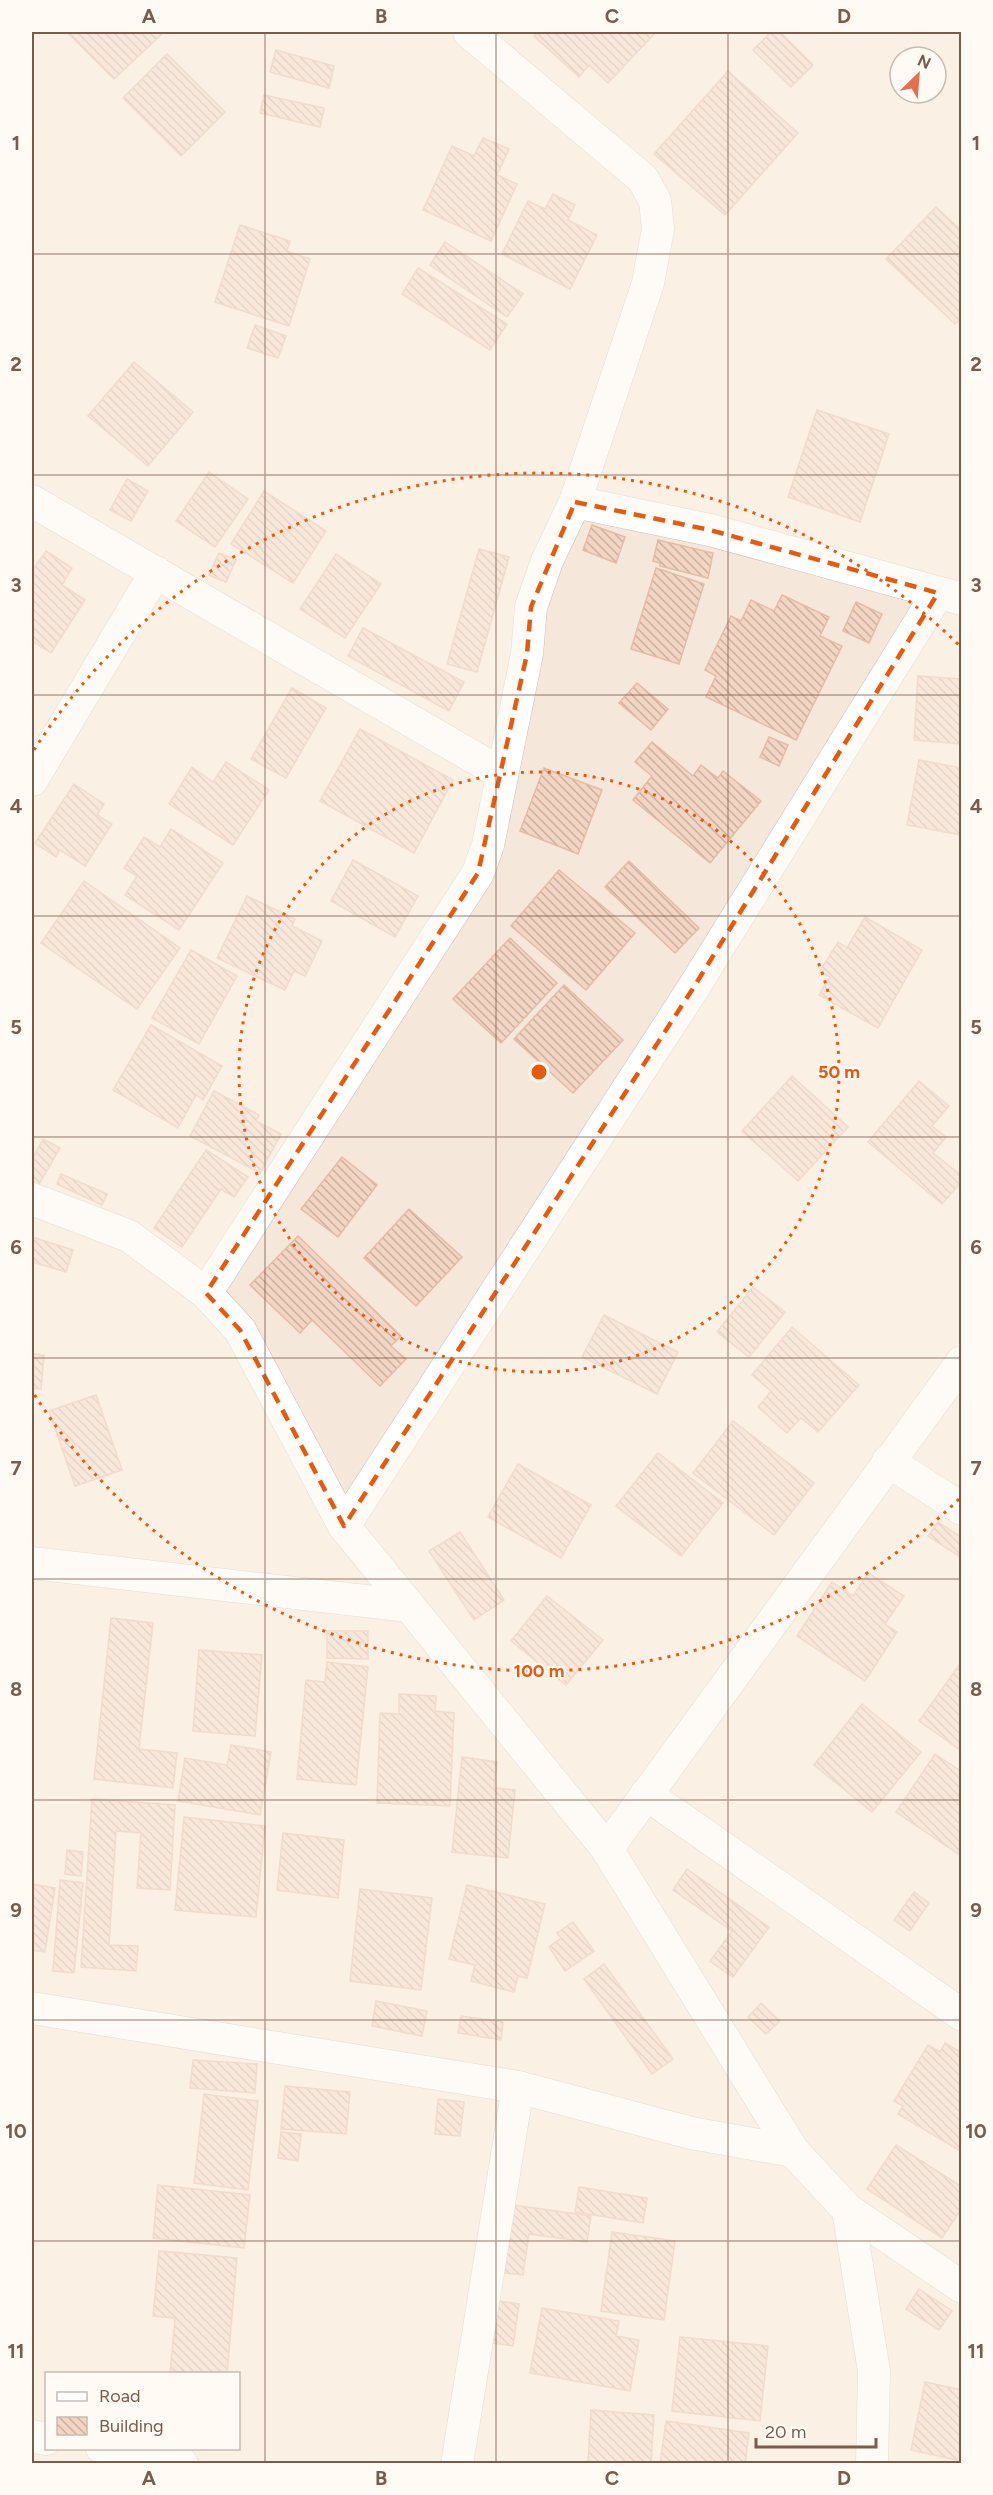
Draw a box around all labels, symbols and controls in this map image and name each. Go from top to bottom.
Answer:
text: A [142,4,157,28]
text: B [375,4,387,28]
text: C [605,4,619,28]
text: D [837,4,851,28]
north arrow [888,45,948,105]
text: N [915,51,934,73]
text: 1 [12,131,20,155]
text: 1 [972,131,980,155]
text: 2 [10,352,22,376]
text: 2 [970,352,982,376]
text: 3 [10,573,22,597]
text: 3 [970,573,982,597]
text: 4 [10,794,23,818]
text: 4 [970,794,983,818]
text: 5 [10,1015,22,1039]
text: 5 [970,1015,982,1039]
text: 50 m [818,1061,860,1083]
centre of rings [529,1062,549,1082]
text: 6 [10,1235,22,1259]
text: 6 [970,1235,982,1259]
text: 7 [10,1456,22,1480]
text: 7 [970,1456,982,1480]
text: 100 m [514,1660,564,1682]
text: 8 [10,1677,22,1701]
text: 8 [970,1677,982,1701]
text: 9 [10,1898,22,1922]
text: 9 [970,1898,982,1922]
text: 10 [5,2119,27,2143]
text: 10 [965,2119,987,2143]
text: 11 [8,2339,24,2363]
text: 11 [968,2339,984,2363]
legend [45,2372,240,2450]
text: Road [99,2385,140,2407]
scale bar [756,2411,876,2449]
text: Building [99,2415,164,2437]
text: 20 m [765,2421,806,2443]
text: A [142,2466,157,2490]
text: B [375,2466,387,2490]
text: C [605,2466,619,2490]
text: D [837,2466,851,2490]

